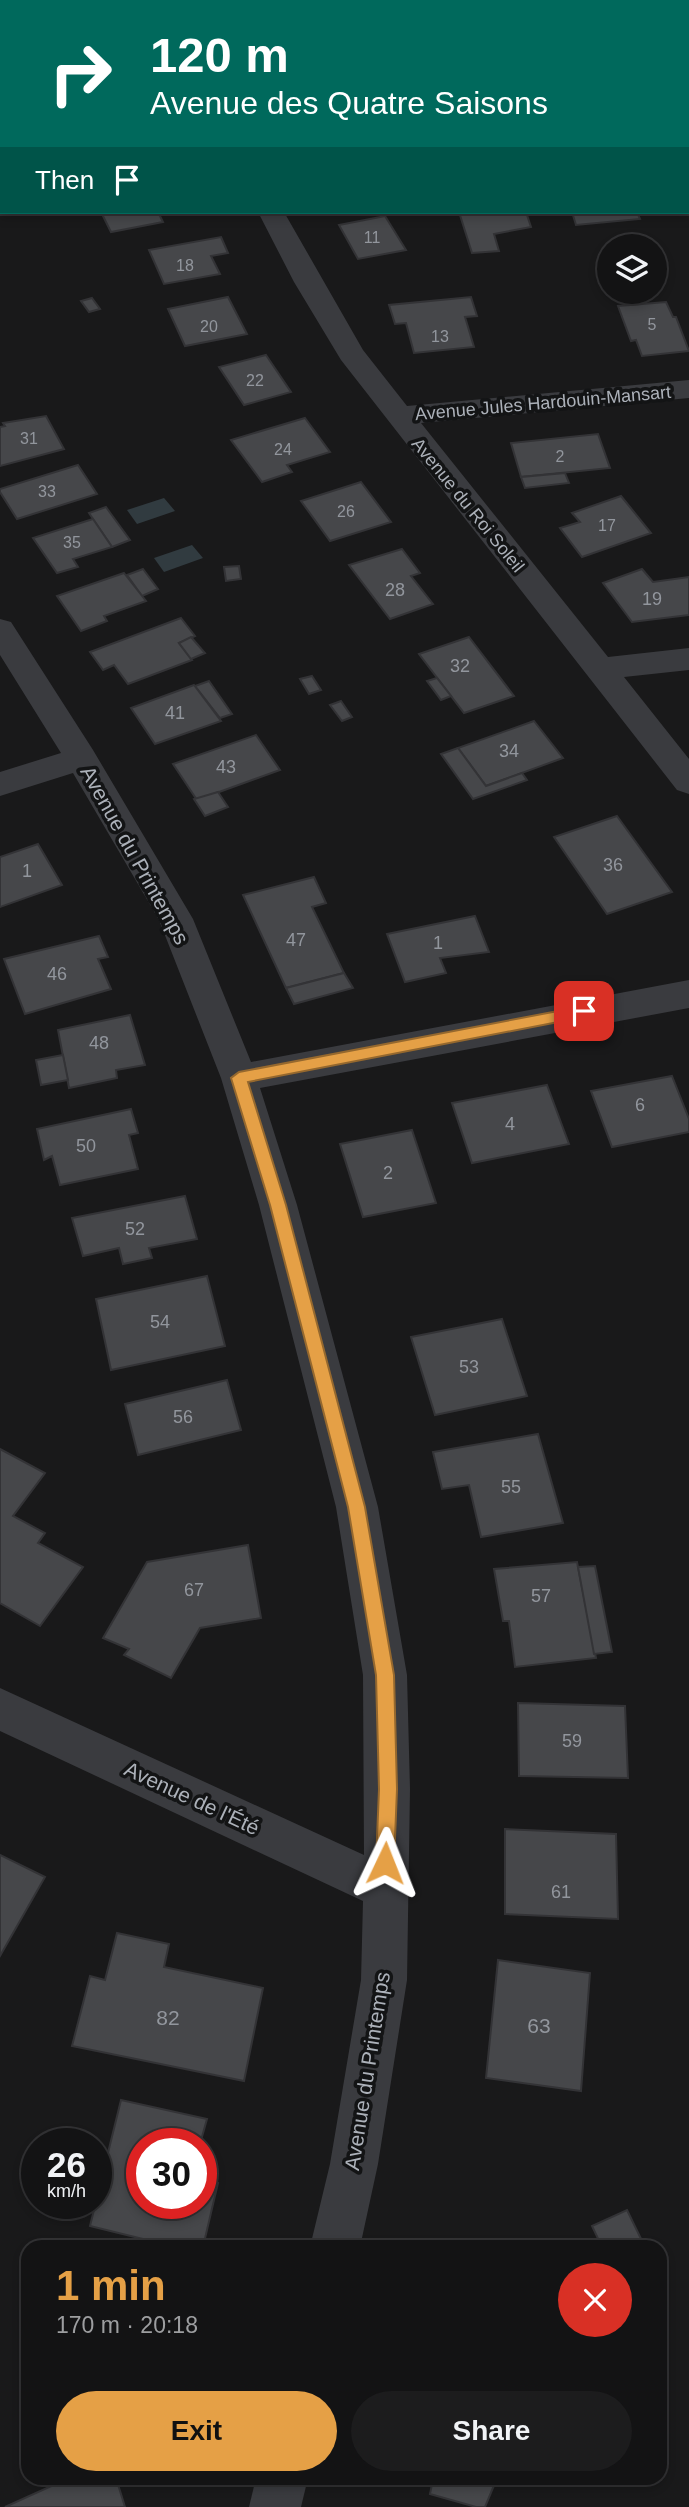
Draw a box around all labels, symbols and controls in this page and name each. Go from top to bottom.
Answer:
icon: right [35,28,126,119]
text: 120 m [150,28,289,82]
text: Avenue des Quatre Saisons [150,85,548,121]
icon: arrive [108,161,146,199]
text: Then [35,165,94,195]
house number: 11 [364,229,380,246]
map controls [597,234,667,304]
button: layers [597,234,667,304]
house number: 18 [176,257,194,274]
house number: 5 [648,316,657,333]
house number: 20 [200,318,218,335]
house number: 13 [431,328,449,345]
house number: 22 [246,372,264,389]
street label: Avenue Jules Hardouin-Mansart [414,382,672,424]
house number: 31 [20,430,38,447]
street label: Avenue du Roi Soleil [408,434,528,576]
house number: 24 [274,441,292,458]
house number: 2 [556,448,565,465]
house number: 33 [38,483,56,500]
house number: 26 [337,503,355,520]
house number: 17 [598,517,616,534]
house number: 35 [63,534,81,551]
house number: 28 [385,580,405,600]
house number: 19 [642,589,662,609]
house number: 32 [450,656,470,676]
house number: 41 [165,703,185,723]
house number: 34 [499,741,519,761]
house number: 43 [216,757,236,777]
street label: Avenue du Printemps [76,762,194,948]
house number: 36 [603,855,623,875]
house number: 1 [22,861,32,881]
house number: 47 [286,930,306,950]
house number: 1 [433,933,443,953]
house number: 46 [47,964,67,984]
pin [554,981,614,1041]
icon: arrive [565,992,603,1030]
house number: 48 [89,1033,109,1053]
house number: 6 [635,1095,645,1115]
house number: 4 [505,1114,515,1134]
house number: 50 [76,1136,96,1156]
house number: 2 [383,1163,393,1183]
house number: 52 [125,1219,145,1239]
house number: 54 [150,1312,170,1332]
house number: 53 [459,1357,479,1377]
house number: 56 [173,1407,193,1427]
house number: 55 [501,1477,521,1497]
house number: 67 [184,1580,204,1600]
house number: 57 [531,1586,551,1606]
house number: 59 [562,1731,582,1751]
street label: Avenue de l'Été [121,1757,263,1839]
position arrow [348,1826,422,1900]
house number: 61 [551,1882,571,1902]
street label: Avenue du Printemps [340,1970,394,2172]
house number: 82 [156,2006,180,2029]
house number: 63 [527,2014,551,2037]
speed limit sign: 30 [126,2128,217,2219]
text: 26 [47,2145,86,2184]
text: km/h [47,2181,86,2201]
text: 1 min [56,2262,166,2309]
button: close [558,2263,632,2337]
text: 170 m · 20:18 [56,2312,198,2338]
button: Exit [56,2391,337,2471]
button: Share [351,2391,632,2471]

